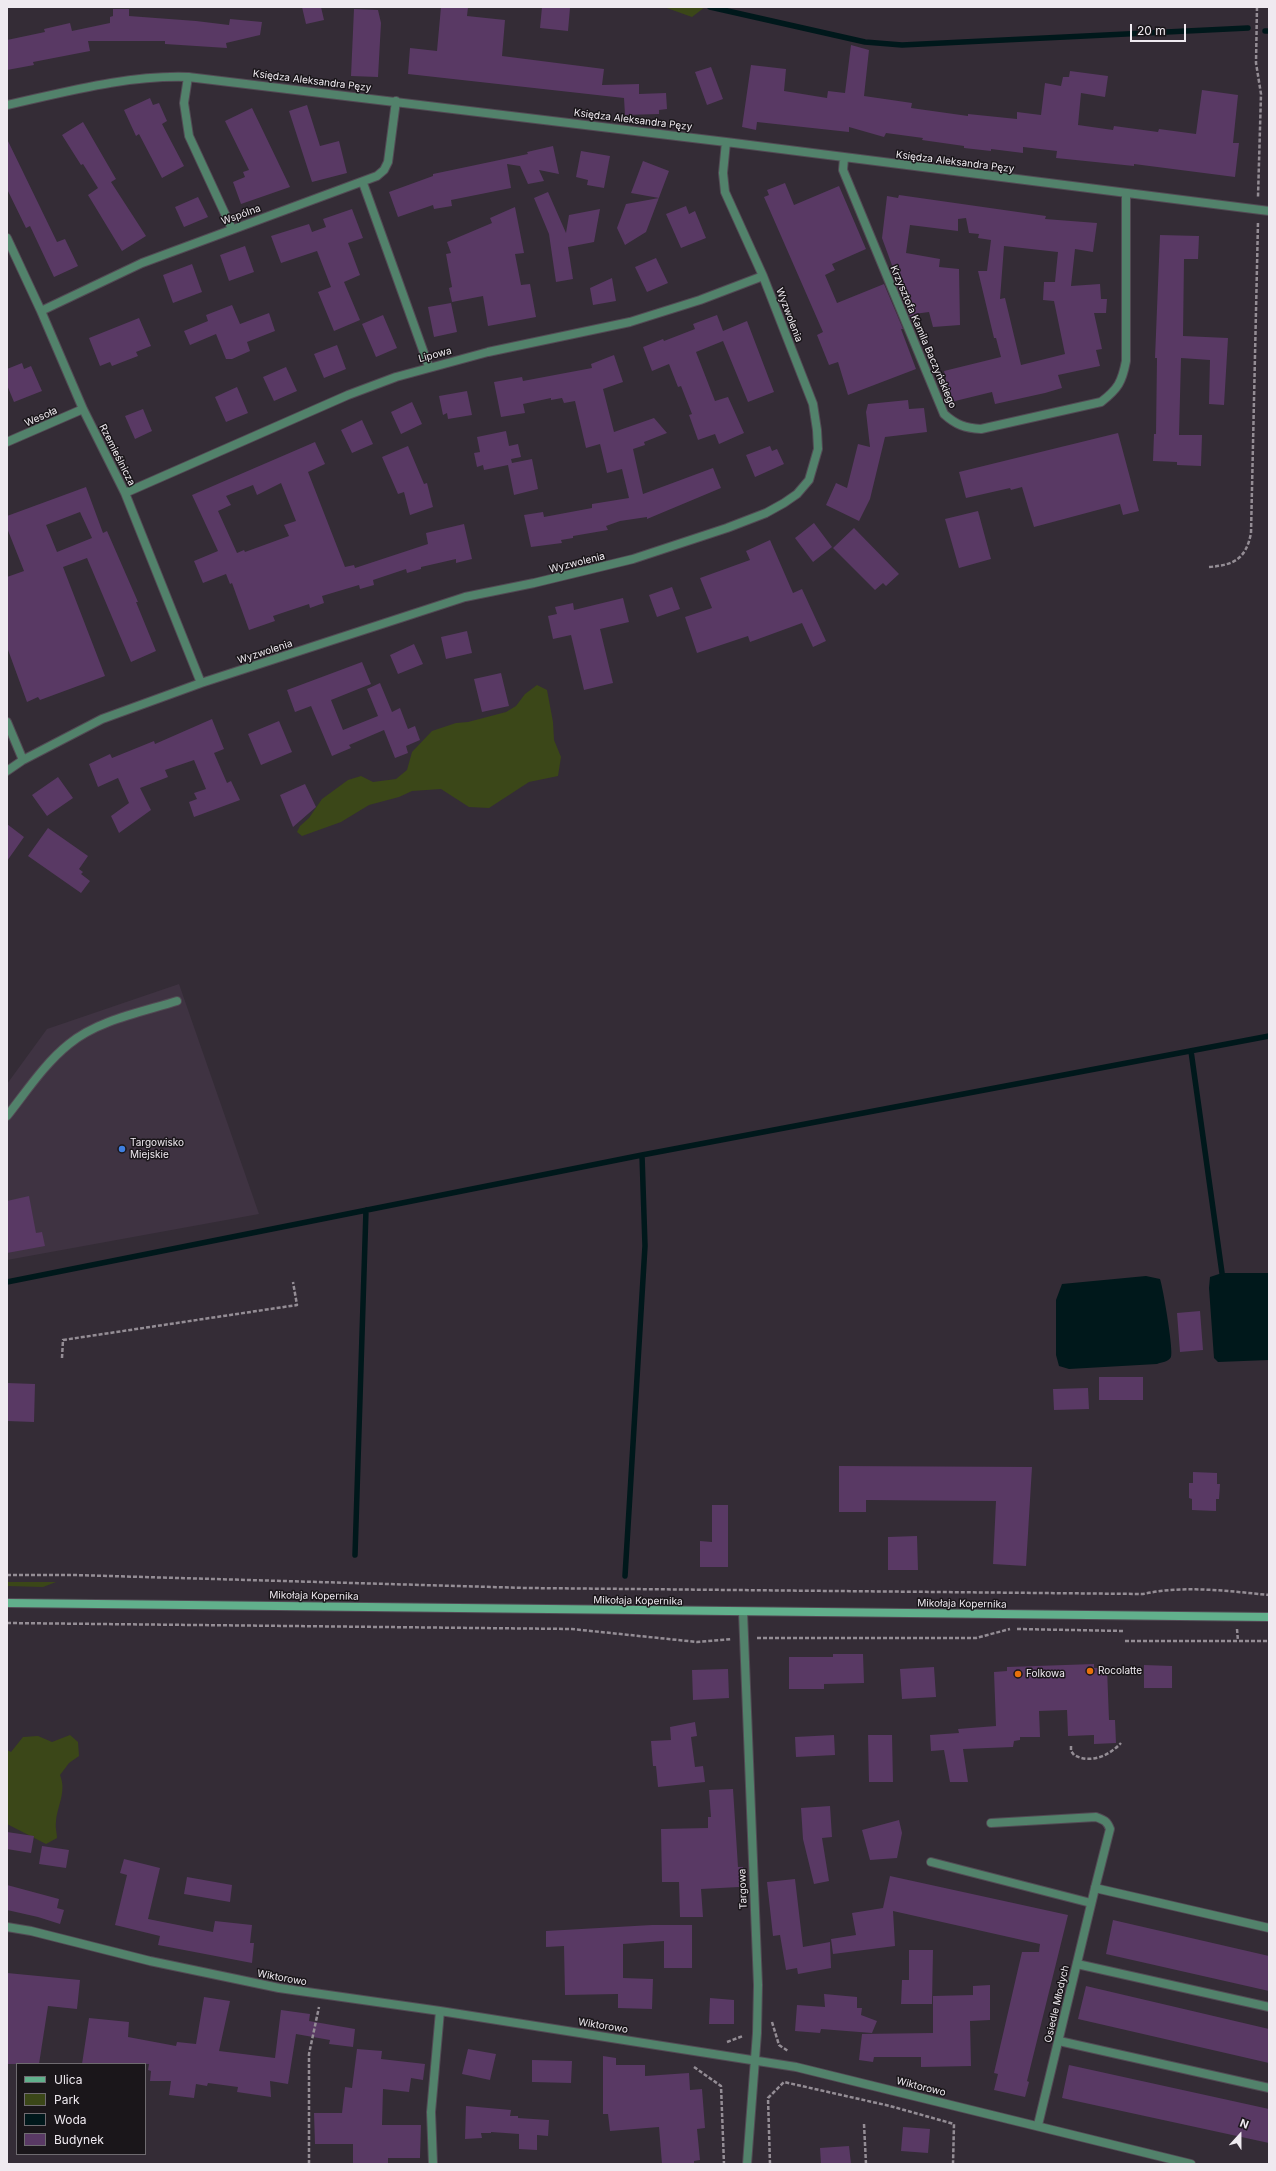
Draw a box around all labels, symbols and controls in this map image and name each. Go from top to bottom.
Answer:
scale bar [1132,16,1188,42]
text: 20 m [1137,23,1166,38]
street label: Księdza Aleksandra Pęzy [252,68,372,94]
street label: Księdza Aleksandra Pęzy [573,107,693,133]
street label: Księdza Aleksandra Pęzy [895,149,1015,175]
street label: Wspólna [220,202,262,228]
street label: Krzysztofa Kamila Baczyńskiego [887,264,959,410]
street label: Wyzwolenia [773,286,805,344]
street label: Lipowa [417,345,453,365]
street label: Wesoła [23,405,59,429]
street label: Rzemieślnicza [96,422,138,488]
street label: Wyzwolenia [548,550,606,576]
street label: Wyzwolenia [236,637,294,667]
place label: Targowisko Miejskie [130,1137,184,1160]
marker: Targowisko Miejskie [117,1144,127,1154]
street label: Mikołaja Kopernika [269,1589,359,1603]
street label: Mikołaja Kopernika [593,1594,683,1608]
street label: Mikołaja Kopernika [917,1597,1007,1611]
place label: Rocolatte [1098,1665,1142,1677]
marker: Rocolatte [1085,1666,1095,1676]
place label: Folkowa [1026,1668,1065,1680]
marker: Folkowa [1013,1669,1023,1679]
street label: Targowa [736,1868,750,1910]
street label: Osiedle Młodych [1042,1964,1072,2044]
street label: Wiktorowo [256,1968,308,1988]
street label: Wiktorowo [577,2016,629,2036]
legend [16,2063,146,2155]
text: Ulica [54,2072,82,2087]
street label: Wiktorowo [895,2075,947,2099]
text: Park [54,2092,80,2107]
text: Woda [54,2112,87,2127]
north arrow [1220,2115,1260,2155]
text: N [1238,2116,1251,2132]
text: Budynek [54,2132,104,2147]

